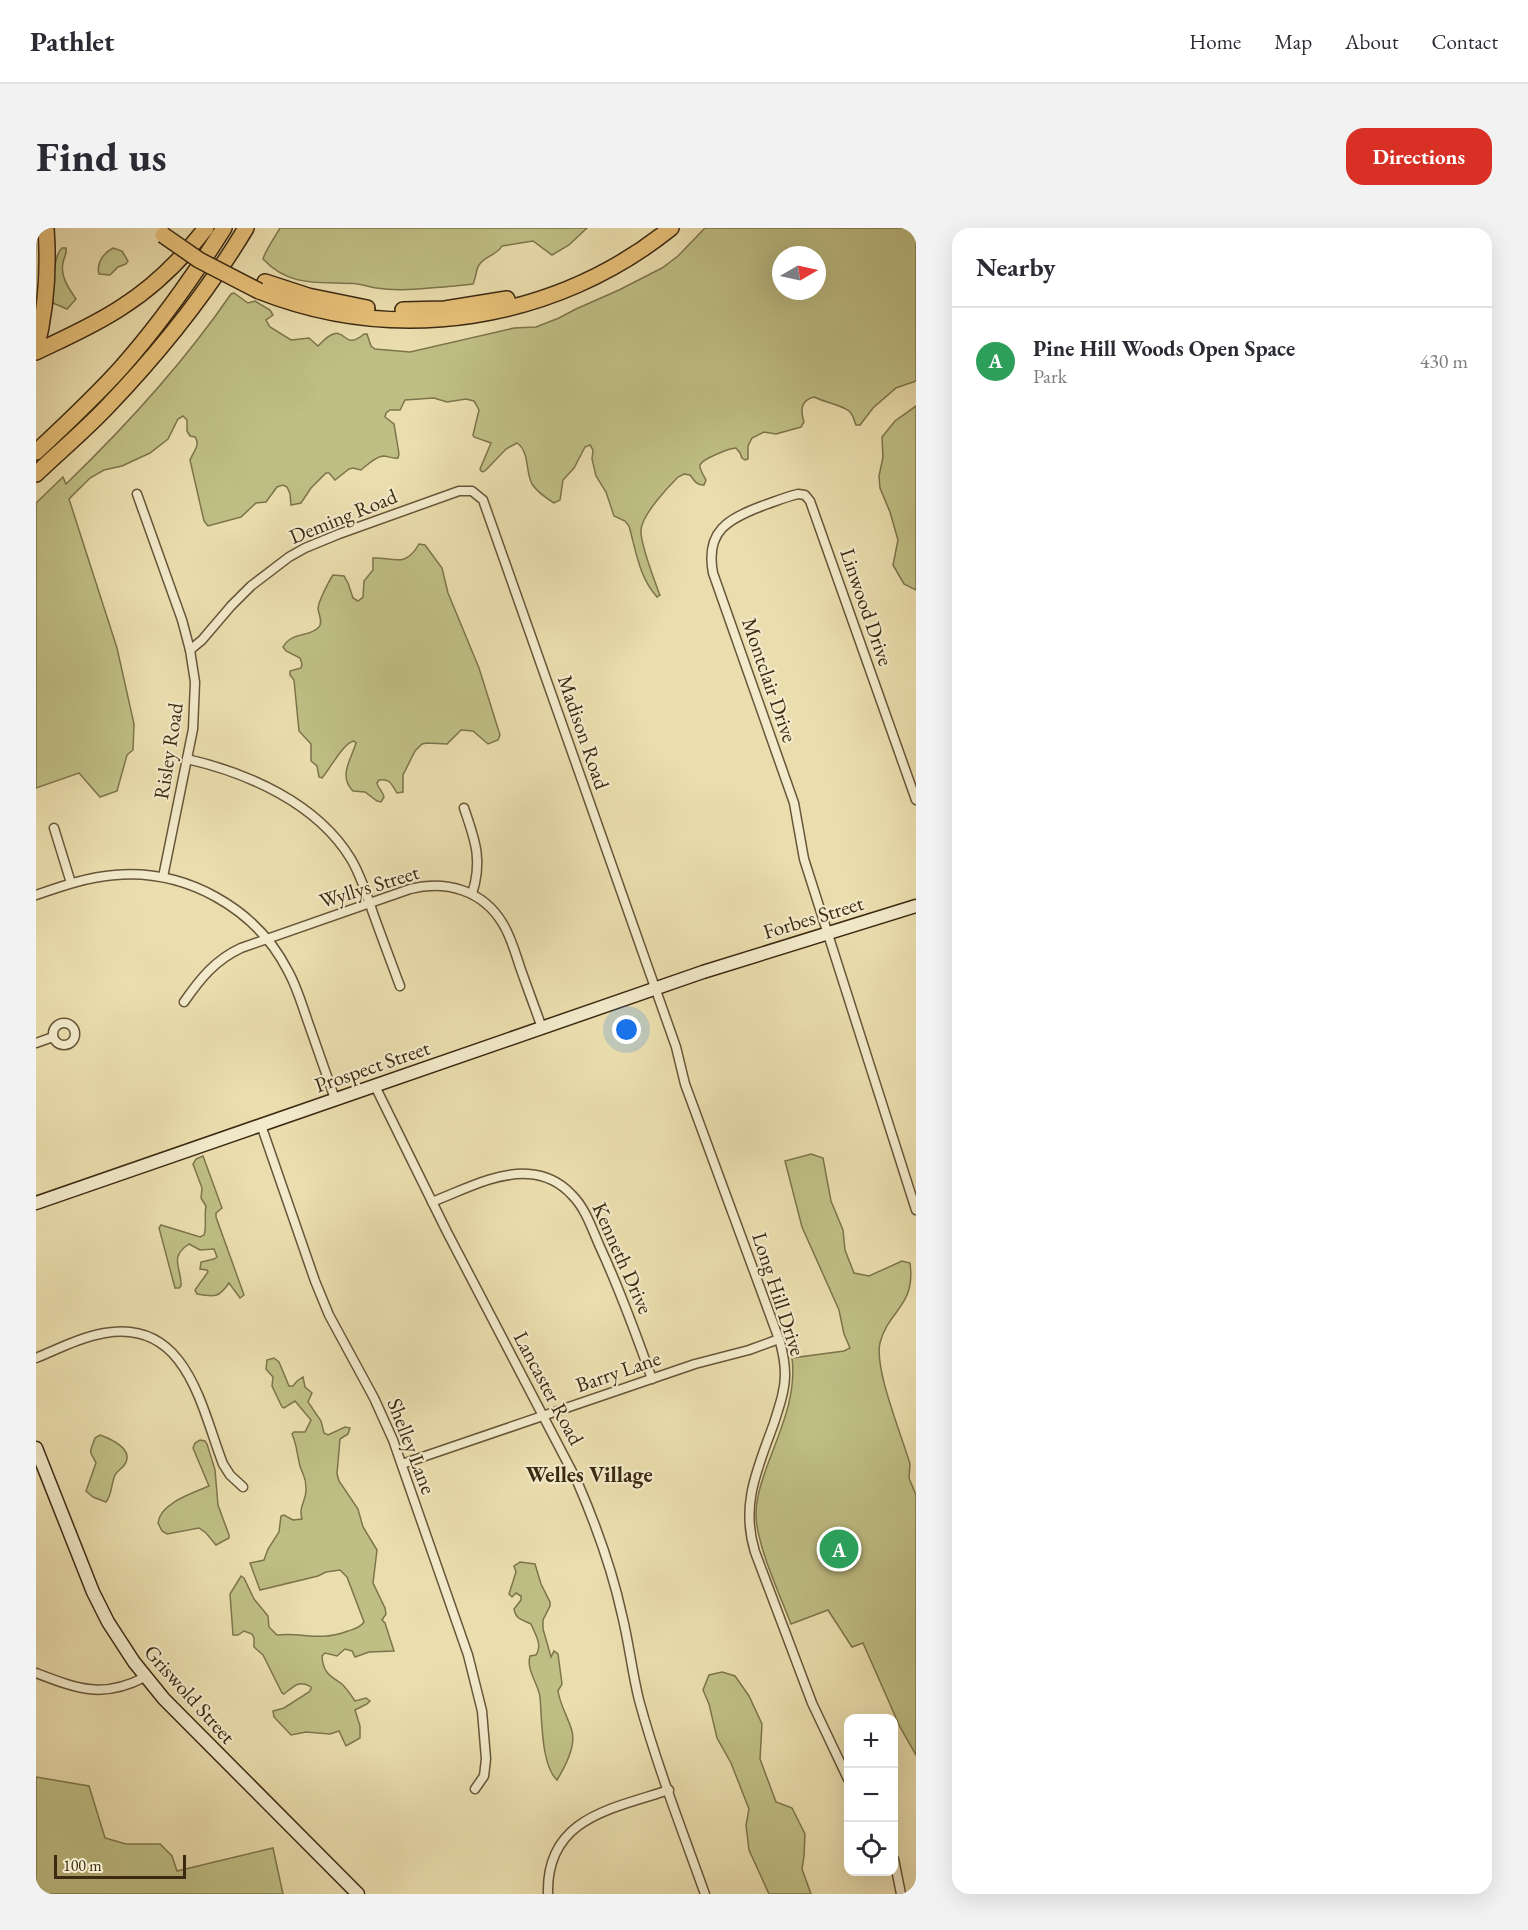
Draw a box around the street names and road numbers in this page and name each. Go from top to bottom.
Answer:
street label: Deming Road [285,482,401,550]
street label: Linwood Drive [834,545,900,669]
street label: Montclair Drive [736,614,804,746]
street label: Madison Road [552,671,616,793]
street label: Risley Road [147,700,189,801]
street label: Wyllys Street [316,858,422,914]
street label: Forbes Street [759,889,867,945]
street label: Prospect Street [311,1034,434,1098]
street label: Kenneth Drive [586,1198,660,1318]
street label: Long Hill Drive [746,1229,812,1359]
street label: Lancaster Road [508,1326,590,1450]
street label: Barry Lane [572,1344,664,1398]
street label: Shelley Lane [381,1394,443,1498]
street label: Griswold Street [138,1639,242,1749]

